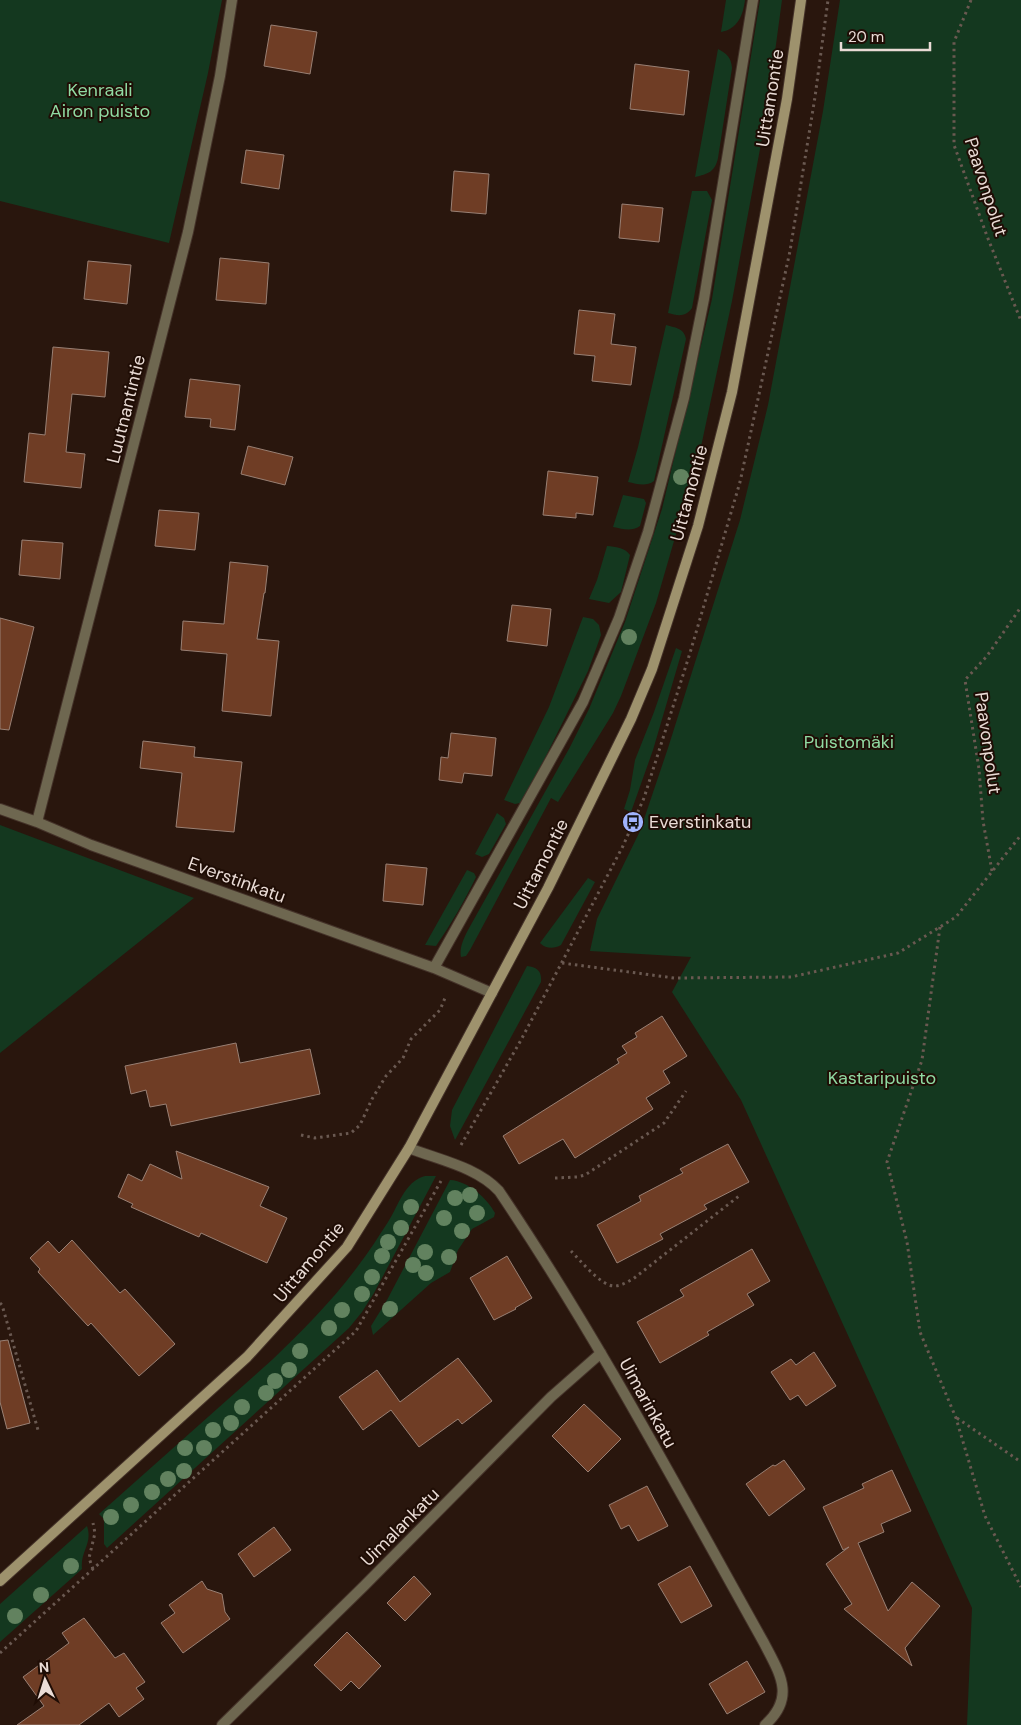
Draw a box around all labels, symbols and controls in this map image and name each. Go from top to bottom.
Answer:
scale bar [841,20,930,52]
text: 20 m [848,27,884,47]
street label: Uittamontie [750,47,790,149]
park label: Kenraali Airon puisto [50,78,150,123]
street label: Paavonpolut [959,134,1013,240]
street label: Luutnantintie [101,352,151,466]
street label: Uittamontie [665,442,713,544]
street label: Paavonpolut [969,691,1007,795]
park label: Puistomäki [804,730,894,754]
bus stop icon: Everstinkatu [621,810,645,834]
place label: Everstinkatu [649,810,751,834]
street label: Uittamontie [508,815,574,913]
street label: Everstinkatu [185,851,289,909]
park label: Kastaripuisto [828,1066,936,1090]
street label: Uittamontie [268,1216,350,1308]
street label: Uimarinkatu [613,1354,683,1452]
street label: Uimalankatu [355,1482,445,1572]
north arrow [20,1655,70,1705]
text: N [38,1658,50,1676]

